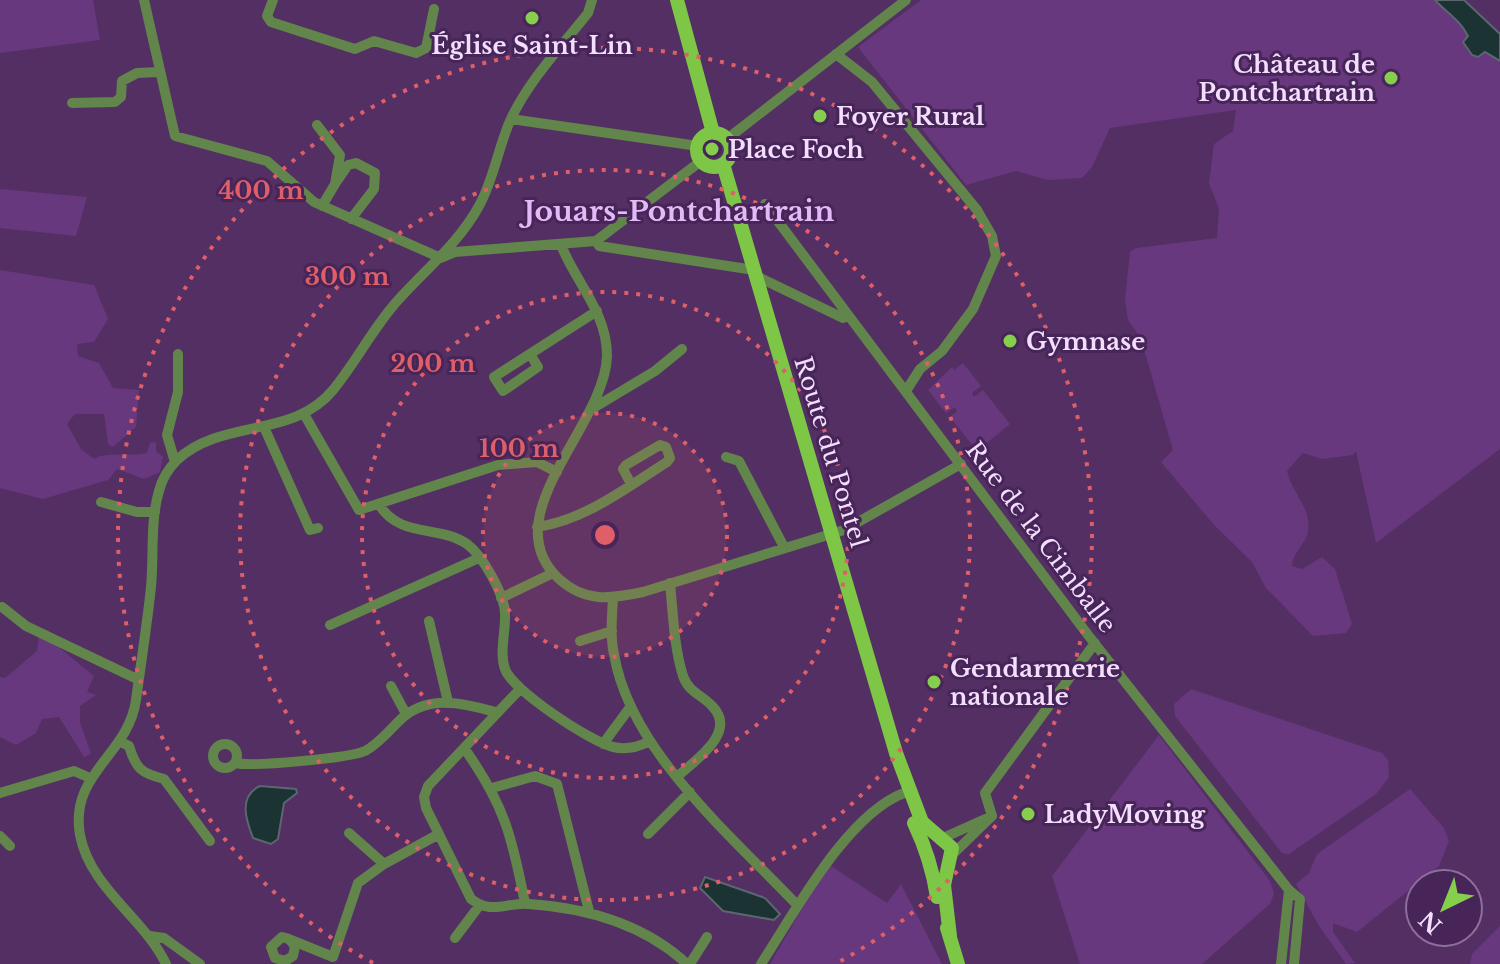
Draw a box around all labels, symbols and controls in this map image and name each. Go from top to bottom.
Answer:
marker: Église Saint-Lin [523,9,541,27]
place label: Église Saint-Lin [431,31,633,60]
place label: Château de Pontchartrain [1199,50,1376,107]
marker: Château de Pontchartrain [1382,69,1400,87]
place label: Foyer Rural [836,102,985,131]
marker: Foyer Rural [811,107,829,125]
place label: Place Foch [728,135,864,164]
marker: Place Foch [703,140,721,158]
text: 400 m [218,176,304,205]
district label: Jouars-Pontchartrain [519,194,834,229]
text: 300 m [305,262,390,291]
place label: Gymnase [1026,327,1145,356]
marker: Gymnase [1001,332,1019,350]
text: 200 m [391,349,476,378]
street label: Route du Pontel [788,353,874,551]
text: 100 m [479,434,559,463]
street label: Rue de la Cimballe [960,436,1122,638]
centre of rings [591,521,619,549]
place label: Gendarmerie nationale [950,654,1120,711]
marker: Gendarmerie nationale [925,673,943,691]
place label: LadyMoving [1044,800,1206,829]
marker: LadyMoving [1019,805,1037,823]
north arrow [1404,868,1484,948]
text: N [1414,905,1447,939]

